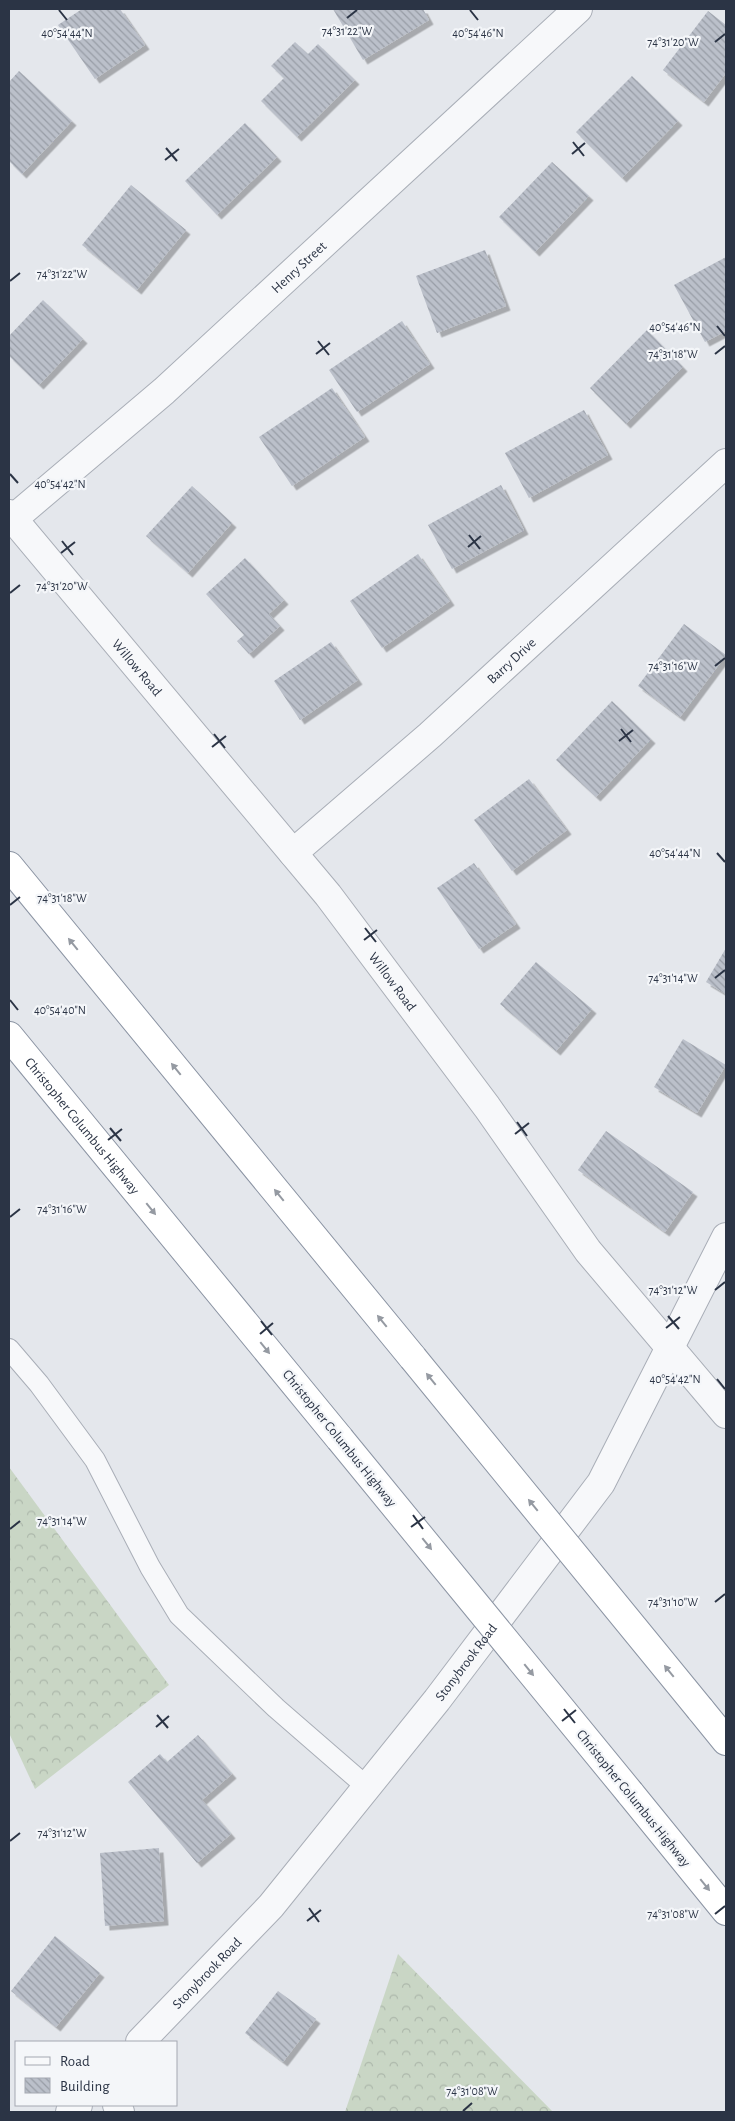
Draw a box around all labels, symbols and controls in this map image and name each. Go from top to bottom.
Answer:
text: 74°31'22"W [322,25,373,37]
text: 40°54'44"N [41,27,93,39]
text: 40°54'46"N [452,27,504,39]
text: 74°31'20"W [647,36,699,48]
street label: Henry Street [269,239,330,296]
text: 74°31'22"W [37,268,88,280]
text: 40°54'46"N [649,321,701,333]
text: 74°31'18"W [648,348,698,360]
text: 40°54'42"N [34,478,86,490]
text: 74°31'20"W [36,580,88,592]
street label: Barry Drive [485,636,539,687]
street label: Willow Road [109,637,164,699]
text: 74°31'16"W [648,660,698,672]
text: 40°54'44"N [649,847,701,859]
text: 74°31'18"W [37,892,87,904]
one-way arrow [68,938,79,950]
street label: Willow Road [366,950,418,1014]
text: 74°31'14"W [648,972,698,984]
text: 40°54'40"N [34,1004,86,1016]
street label: Christopher Columbus Highway [22,1055,142,1197]
one-way arrow [171,1063,182,1076]
one-way arrow [274,1189,285,1202]
one-way arrow [145,1202,156,1215]
text: 74°31'16"W [37,1203,87,1215]
text: 74°31'12"W [648,1284,698,1296]
one-way arrow [377,1314,388,1327]
one-way arrow [260,1341,271,1354]
street label: Christopher Columbus Highway [280,1367,399,1510]
one-way arrow [425,1373,436,1386]
text: 40°54'42"N [649,1373,701,1385]
one-way arrow [528,1499,539,1512]
text: 74°31'14"W [37,1515,87,1527]
one-way arrow [421,1538,432,1551]
text: 74°31'10"W [648,1596,698,1608]
street label: Stonybrook Road [433,1622,500,1704]
one-way arrow [524,1663,535,1676]
one-way arrow [664,1665,675,1678]
street label: Christopher Columbus Highway [574,1727,693,1870]
text: 74°31'12"W [37,1827,87,1839]
one-way arrow [699,1879,710,1892]
text: 74°31'08"W [647,1908,699,1920]
street label: Stonybrook Road [170,1935,244,2012]
legend [15,2041,178,2106]
text: Road [60,2054,90,2069]
text: Building [60,2079,110,2094]
text: 74°31'08"W [446,2085,498,2097]

